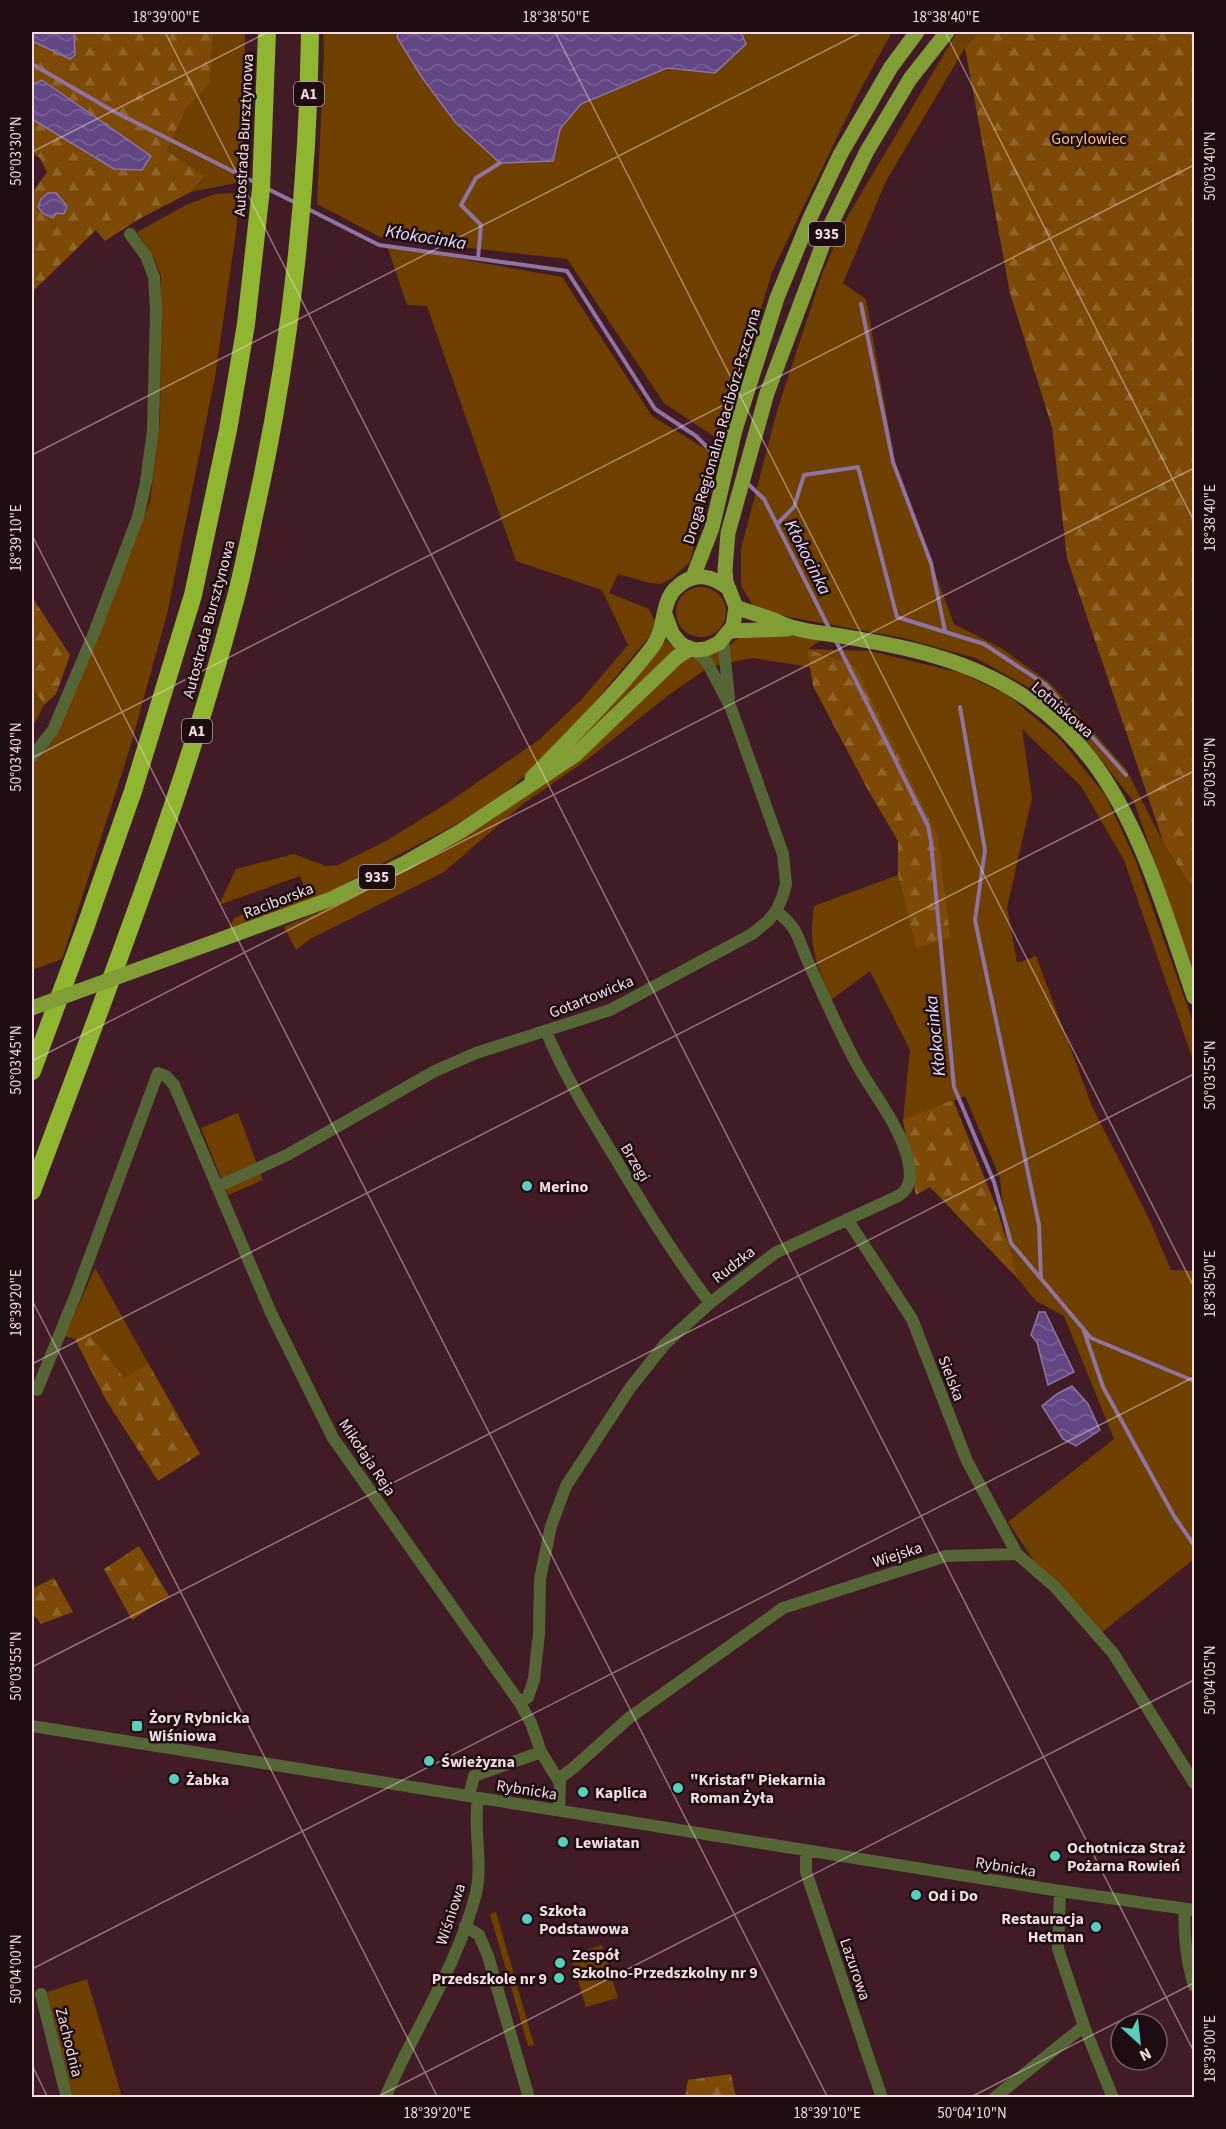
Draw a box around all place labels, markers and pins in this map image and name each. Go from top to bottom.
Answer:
place label: Merino [539,1176,588,1198]
marker: Merino [520,1179,534,1193]
place label: Żory Rybnicka Wiśniowa [149,1707,250,1747]
marker: Żory Rybnicka Wiśniowa [130,1719,144,1733]
place label: Świeżyzna [441,1751,515,1773]
marker: Świeżyzna [422,1754,436,1768]
place label: Żabka [186,1769,229,1791]
place label: "Kristaf" Piekarnia Roman Żyła [690,1769,826,1809]
marker: Żabka [167,1772,181,1786]
marker: "Kristaf" Piekarnia Roman Żyła [671,1781,685,1795]
place label: Kaplica [595,1782,647,1804]
marker: Kaplica [576,1785,590,1799]
place label: Lewiatan [575,1832,640,1854]
marker: Lewiatan [556,1835,570,1849]
place label: Ochotnicza Straż Pożarna Rowień [1067,1837,1185,1877]
marker: Ochotnicza Straż Pożarna Rowień [1048,1849,1062,1863]
place label: Od i Do [928,1885,978,1907]
marker: Od i Do [909,1888,923,1902]
place label: Szkoła Podstawowa [539,1900,629,1940]
place label: Restauracja Hetman [1001,1908,1084,1948]
marker: Szkoła Podstawowa [520,1912,534,1926]
marker: Restauracja Hetman [1089,1920,1103,1934]
place label: Zespół Szkolno-Przedszkolny nr 9 [572,1944,758,1984]
marker: Zespół Szkolno-Przedszkolny nr 9 [553,1956,567,1970]
place label: Przedszkole nr 9 [432,1968,547,1990]
marker: Przedszkole nr 9 [552,1971,566,1985]

